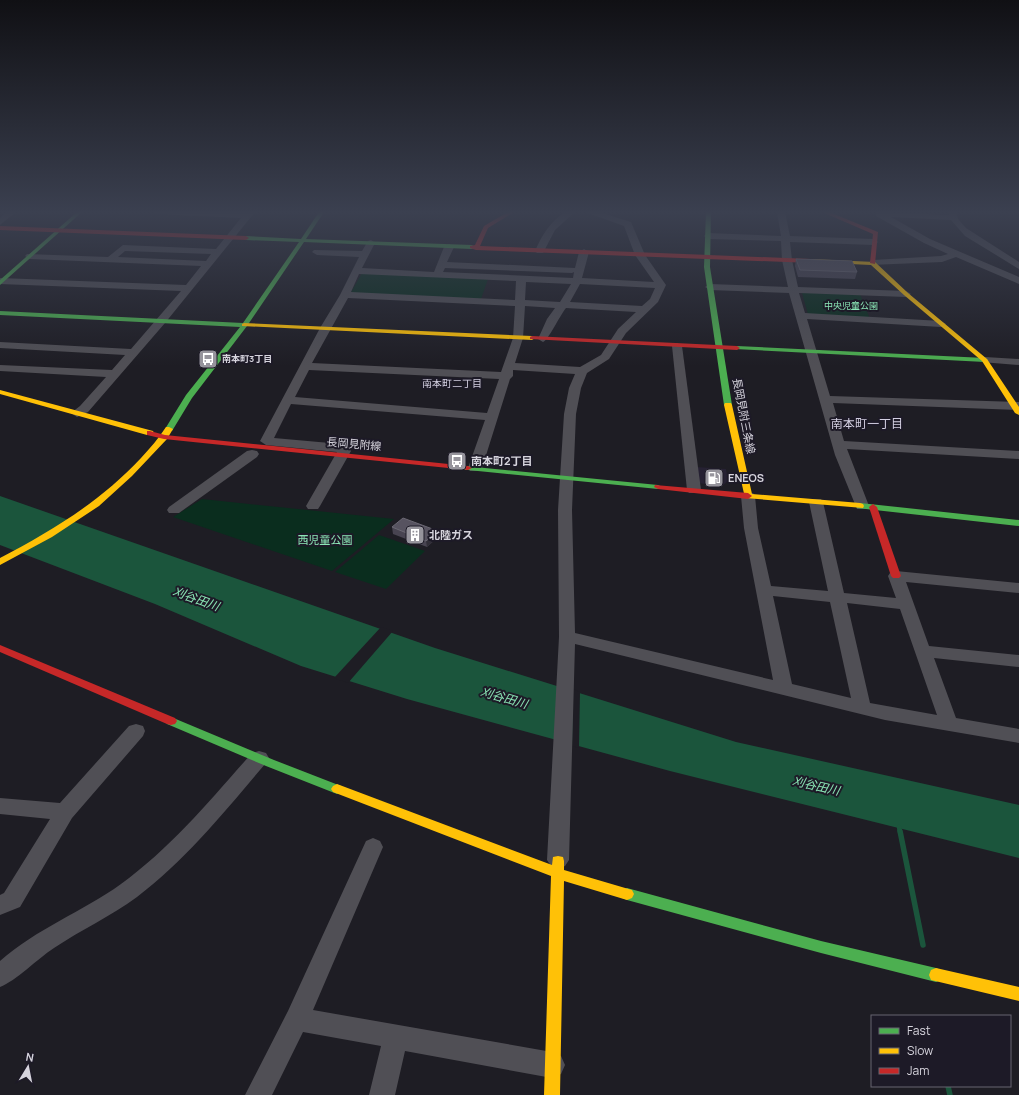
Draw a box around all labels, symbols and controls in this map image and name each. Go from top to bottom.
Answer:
park label: 中央児童公園 [824,299,878,312]
bus stop icon: 南本町3丁目 [197,348,219,370]
place label: 南本町3丁目 [222,352,272,365]
district label: 南本町二丁目 [422,376,482,390]
street label: 長岡見附三条線 [730,377,759,455]
district label: 南本町一丁目 [831,415,903,432]
street label: 長岡見附線 [326,434,382,453]
bus stop icon: 南本町2丁目 [446,450,468,472]
place label: 南本町2丁目 [471,453,533,468]
fuel station icon: ENEOS [703,467,725,489]
place label: ENEOS [728,470,764,485]
building icon: 北陸ガス [404,524,426,546]
place label: 北陸ガス [429,527,473,542]
park label: 西児童公園 [298,532,353,547]
water label: 刈谷田川 [171,582,224,615]
water label: 刈谷田川 [479,683,531,713]
water label: 刈谷田川 [791,772,843,800]
legend [871,1015,1011,1087]
text: Fast [907,1022,931,1039]
text: Slow [907,1042,933,1059]
north arrow [8,1047,48,1087]
text: N [25,1049,35,1065]
text: Jam [907,1062,929,1079]

